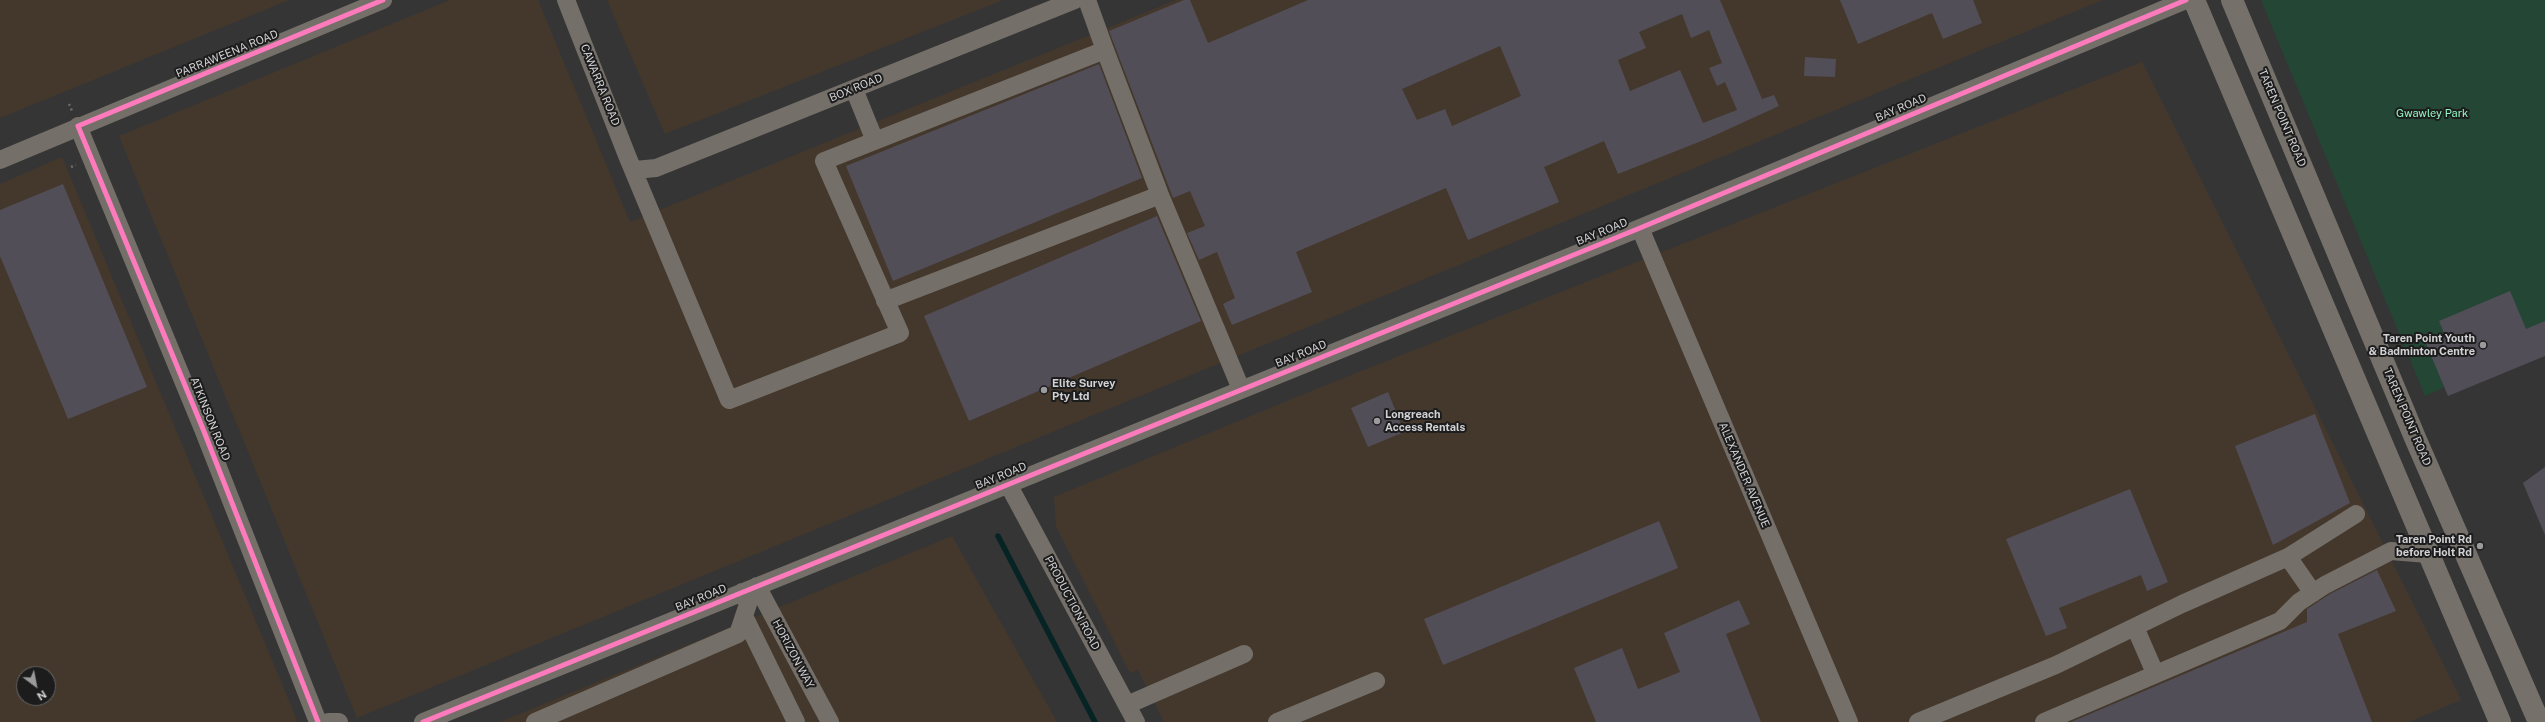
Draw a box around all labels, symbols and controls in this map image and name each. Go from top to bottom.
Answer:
street label: PARRAWEENA ROAD [174,27,280,81]
street label: CAWARRA ROAD [578,42,622,128]
street label: TAREN POINT ROAD [2255,67,2309,169]
street label: BOX ROAD [828,71,884,105]
street label: BAY ROAD [1874,91,1928,125]
park label: Gwawley Park [2396,107,2468,121]
street label: BAY ROAD [1574,216,1630,248]
place label: Taren Point Youth & Badminton Centre [2369,332,2475,358]
street label: BAY ROAD [1273,338,1329,370]
marker: Taren Point Youth & Badminton Centre [2478,340,2488,350]
street label: TAREN POINT ROAD [2380,366,2434,468]
street label: ATKINSON ROAD [187,375,233,463]
place label: Elite Survey Pty Ltd [1052,377,1115,403]
marker: Elite Survey Pty Ltd [1039,385,1049,395]
place label: Longreach Access Rentals [1385,408,1465,434]
marker: Longreach Access Rentals [1372,416,1382,426]
street label: ALEXANDER AVENUE [1716,420,1772,530]
street label: BAY ROAD [973,460,1029,492]
place label: Taren Point Rd before Holt Rd [2396,533,2472,559]
marker: Taren Point Rd before Holt Rd [2475,541,2485,551]
street label: PRODUCTION ROAD [1042,554,1102,652]
street label: BAY ROAD [673,582,729,614]
street label: HORIZON WAY [769,617,817,691]
north arrow [16,666,56,706]
text: N [35,688,49,703]

